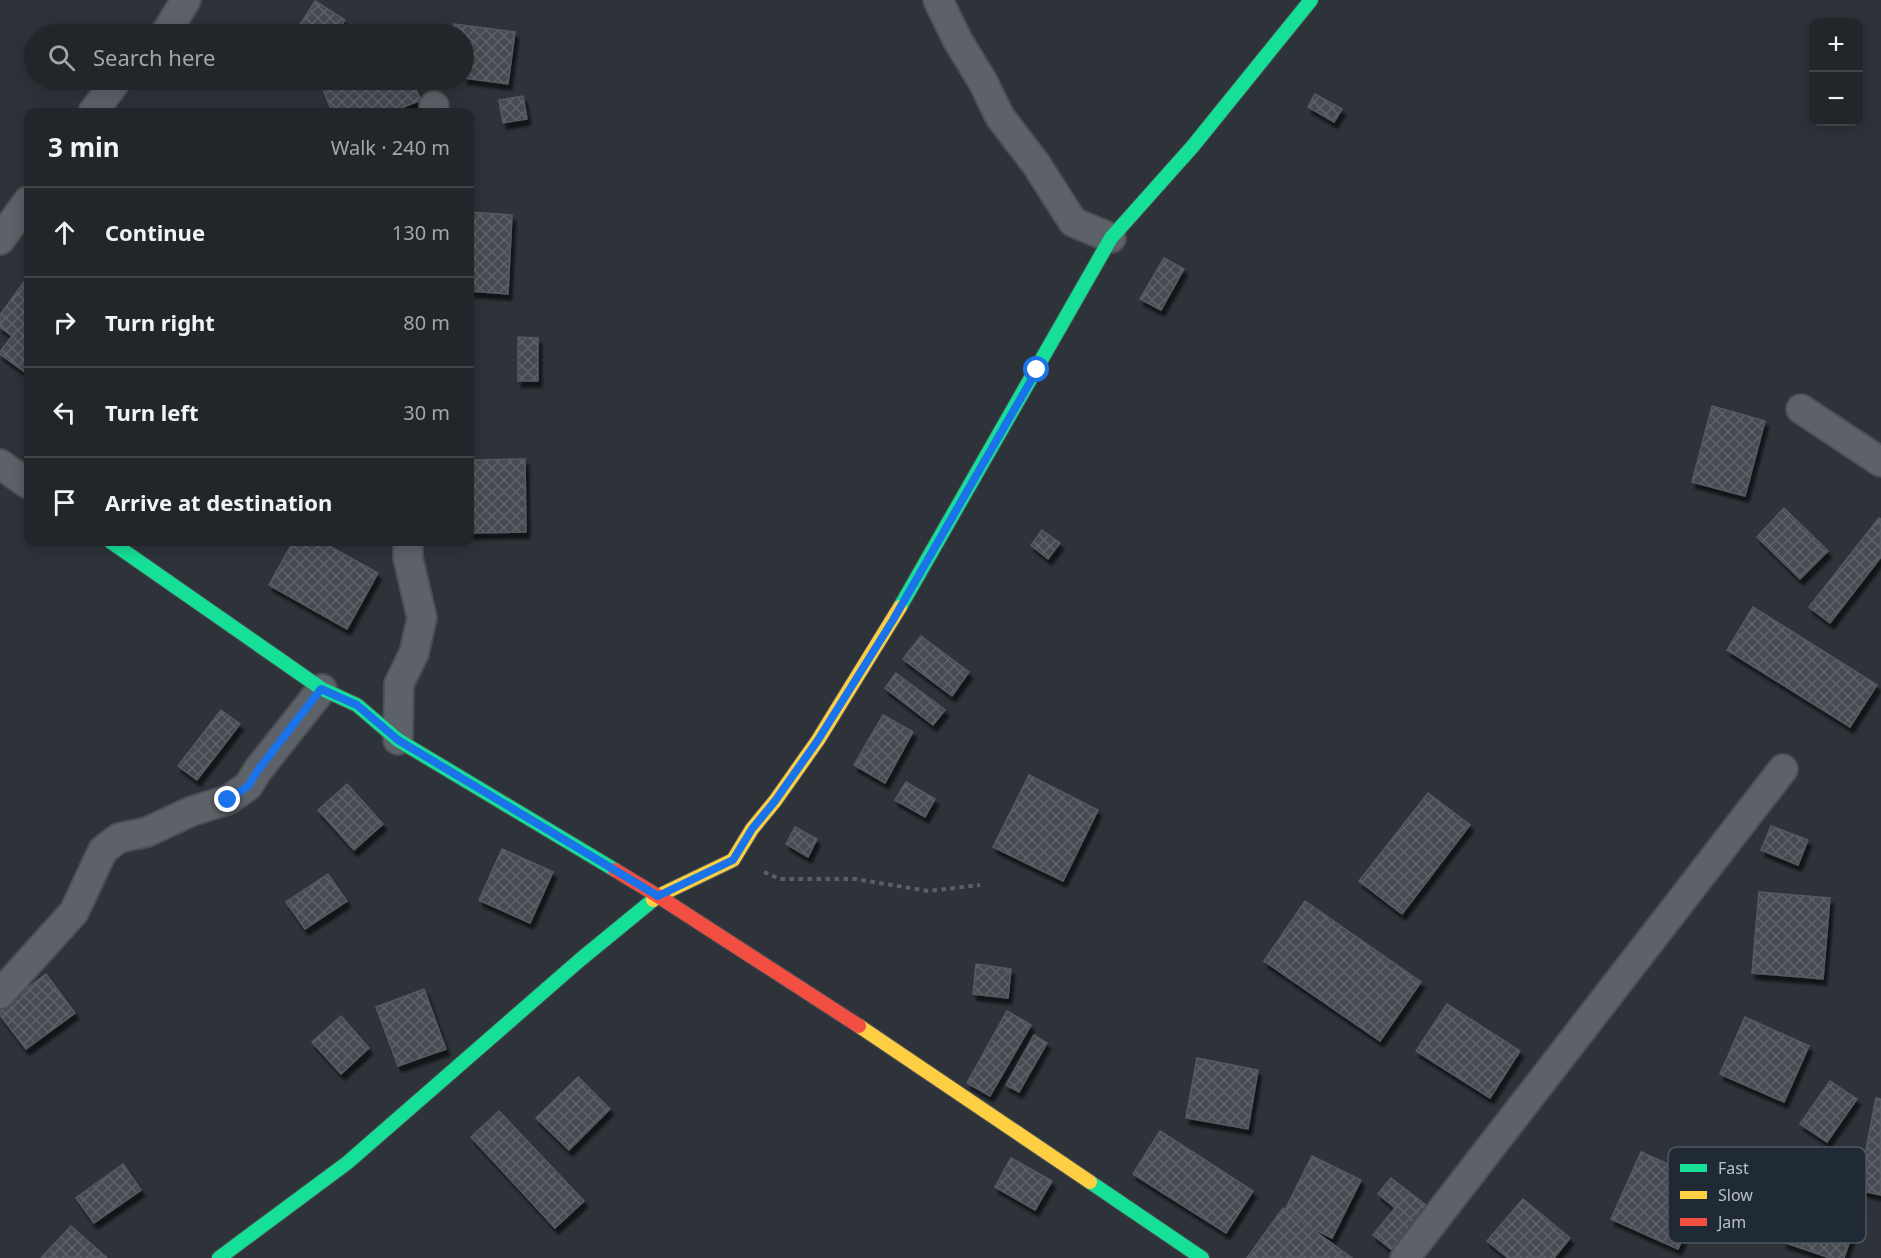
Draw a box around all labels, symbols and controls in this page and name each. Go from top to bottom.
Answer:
map controls [1809,18,1863,126]
button: + [1809,18,1863,72]
search box [24,24,474,90]
icon: search [45,41,78,74]
text: Search here [93,42,215,72]
button: − [1809,72,1863,126]
text: 3 min [48,129,120,165]
text: Walk · 240 m [331,134,450,161]
icon: ahead [48,216,81,249]
text: Continue [105,217,205,247]
text: 130 m [392,219,450,246]
icon: right [48,306,81,339]
text: Turn right [105,307,215,337]
text: 80 m [403,309,450,336]
route start [1023,356,1049,382]
icon: left [48,396,81,429]
text: Turn left [105,397,199,427]
text: 30 m [403,399,450,426]
icon: arrive [48,486,81,519]
text: Arrive at destination [105,487,332,517]
route end [214,786,240,812]
legend [1668,1147,1866,1243]
text: Fast [1718,1157,1749,1179]
text: Slow [1718,1184,1753,1206]
text: Jam [1716,1211,1746,1233]

